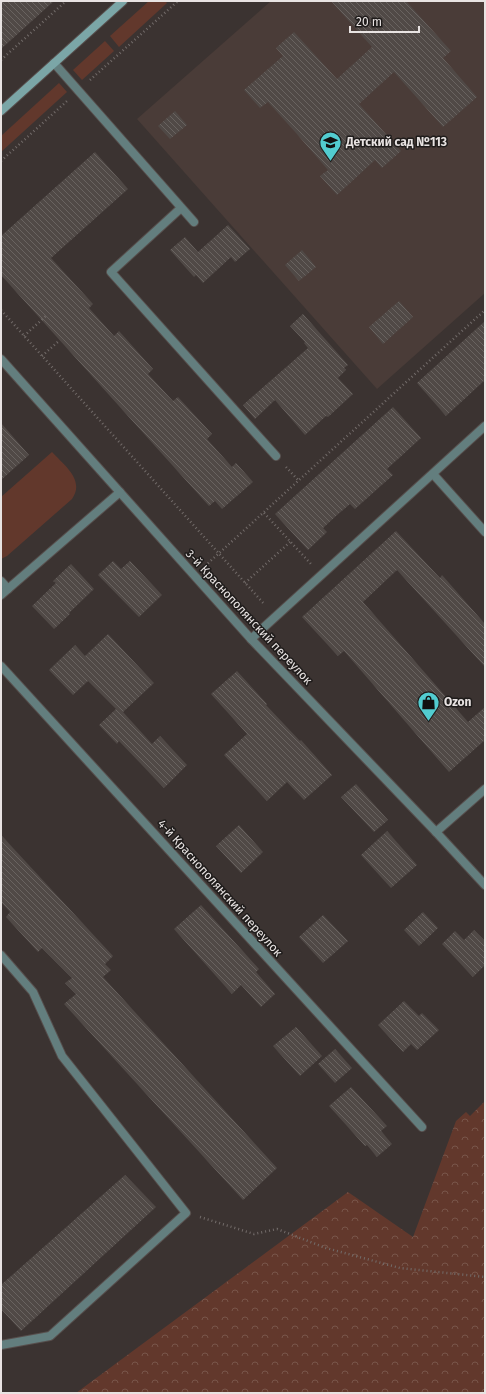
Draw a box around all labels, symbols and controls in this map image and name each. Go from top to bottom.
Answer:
scale bar [350,8,419,34]
text: 20 m [356,15,382,29]
school or university icon: Детский сад №113 [317,129,343,162]
place label: Детский сад №113 [345,135,447,149]
street label: 3-й Краснополянский переулок [183,547,316,688]
shop icon: Ozon [416,689,442,722]
place label: Ozon [444,695,472,709]
street label: 4-й Краснополянский переулок [155,817,286,960]

